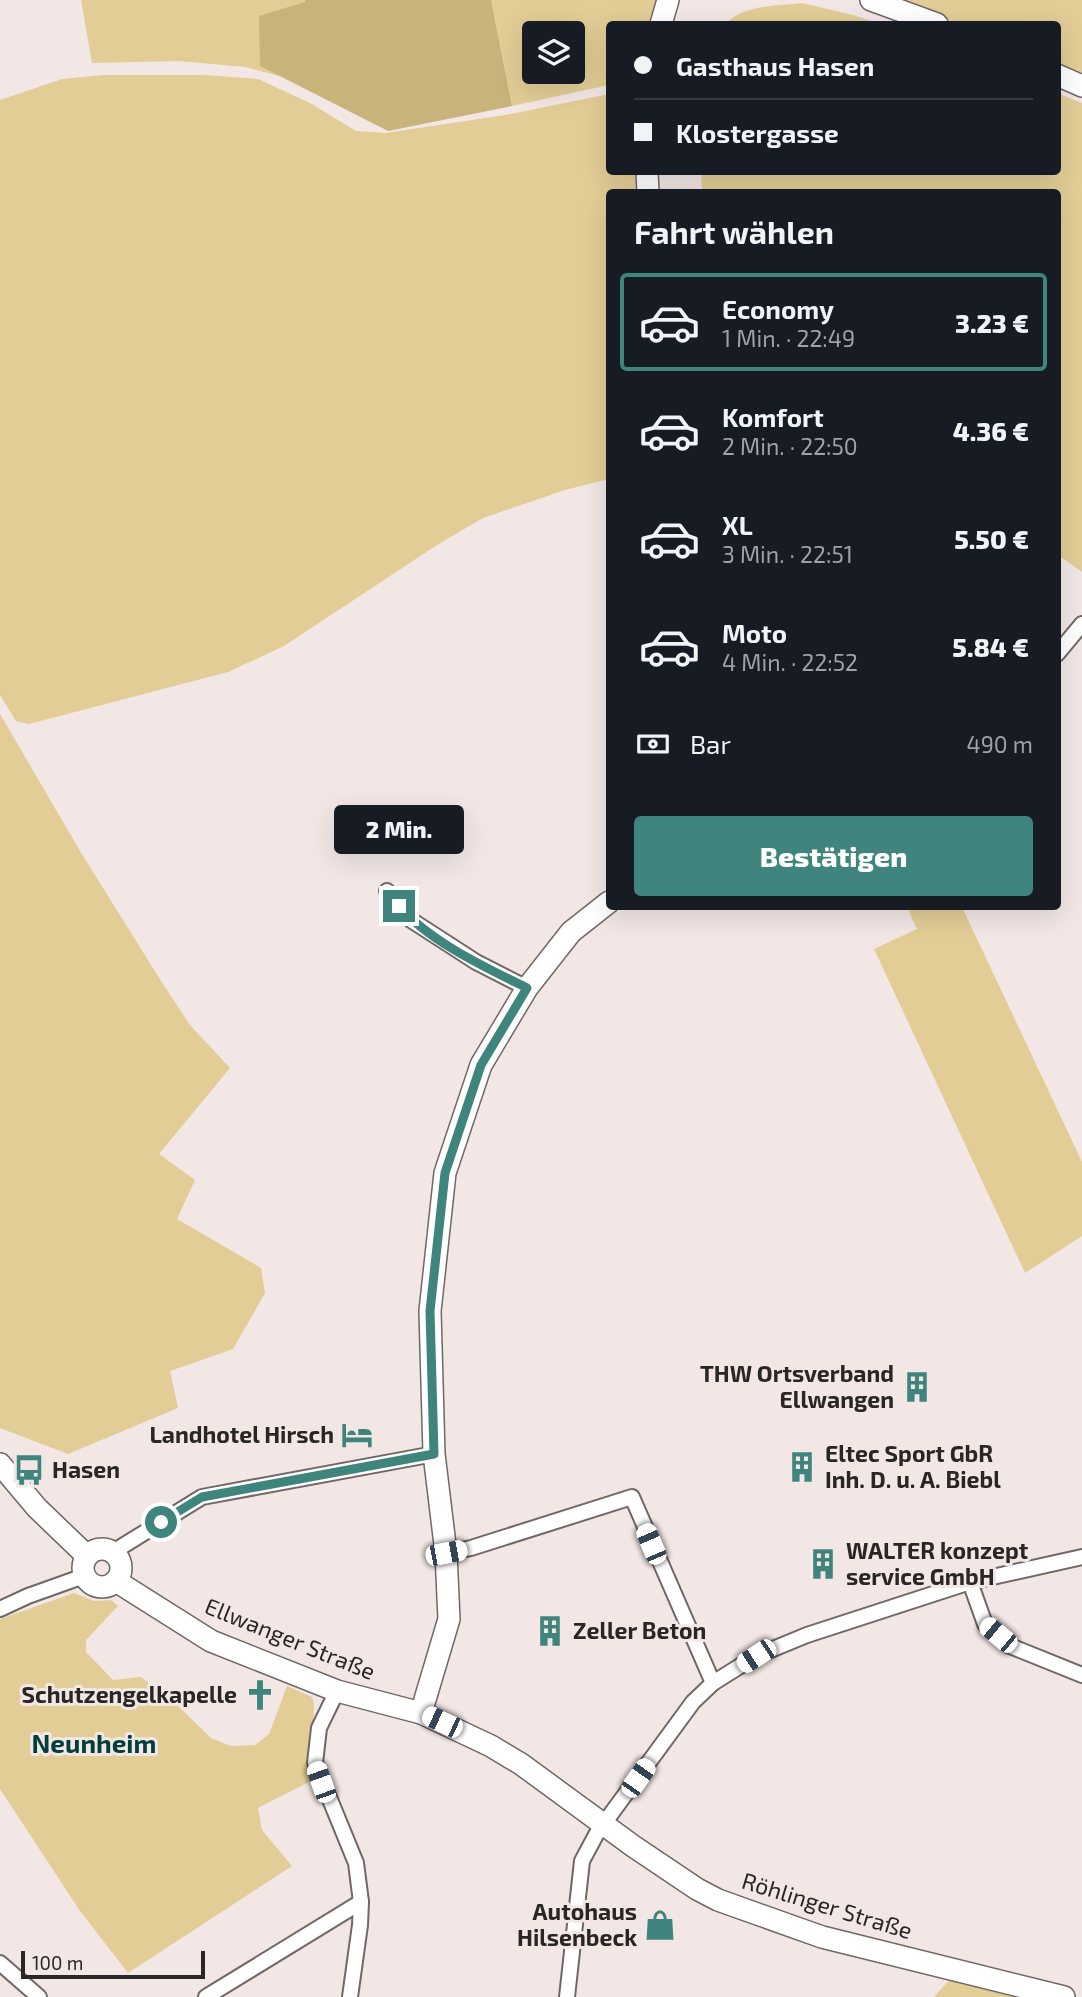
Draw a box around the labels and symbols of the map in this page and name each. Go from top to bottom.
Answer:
callout: 2 Min. [334,804,464,853]
route end [383,890,415,922]
place label: THW Ortsverband Ellwangen [700,1359,894,1413]
building icon: THW Ortsverband Ellwangen [900,1370,934,1404]
hotel icon: Landhotel Hirsch [340,1418,374,1452]
place label: Landhotel Hirsch [149,1420,334,1448]
place label: Eltec Sport GbR Inh. D. u. A. Biebl [825,1439,1001,1493]
building icon: Eltec Sport GbR Inh. D. u. A. Biebl [785,1450,819,1484]
bus stop icon: Hasen [12,1453,46,1487]
place label: Hasen [52,1455,120,1483]
route start [145,1506,177,1538]
car [634,1521,669,1567]
place label: WALTER konzept service GmbH [846,1536,1028,1590]
car [424,1539,469,1567]
building icon: WALTER konzept service GmbH [806,1547,840,1581]
street label: Ellwanger Straße [201,1591,380,1685]
car [976,1613,1021,1657]
building icon: Zeller Beton [533,1614,567,1648]
place label: Zeller Beton [573,1616,706,1644]
car [733,1636,780,1676]
church icon: Schutzengelkapelle [243,1678,277,1712]
place label: Schutzengelkapelle [22,1680,237,1708]
car [419,1704,466,1740]
district label: Neunheim [32,1727,156,1758]
car [618,1755,659,1801]
car [304,1759,339,1805]
street label: Röhlinger Straße [739,1866,916,1944]
place label: Autohaus Hilsenbeck [517,1897,637,1951]
shop icon: Autohaus Hilsenbeck [643,1908,677,1942]
scale bar [21,1948,205,1980]

